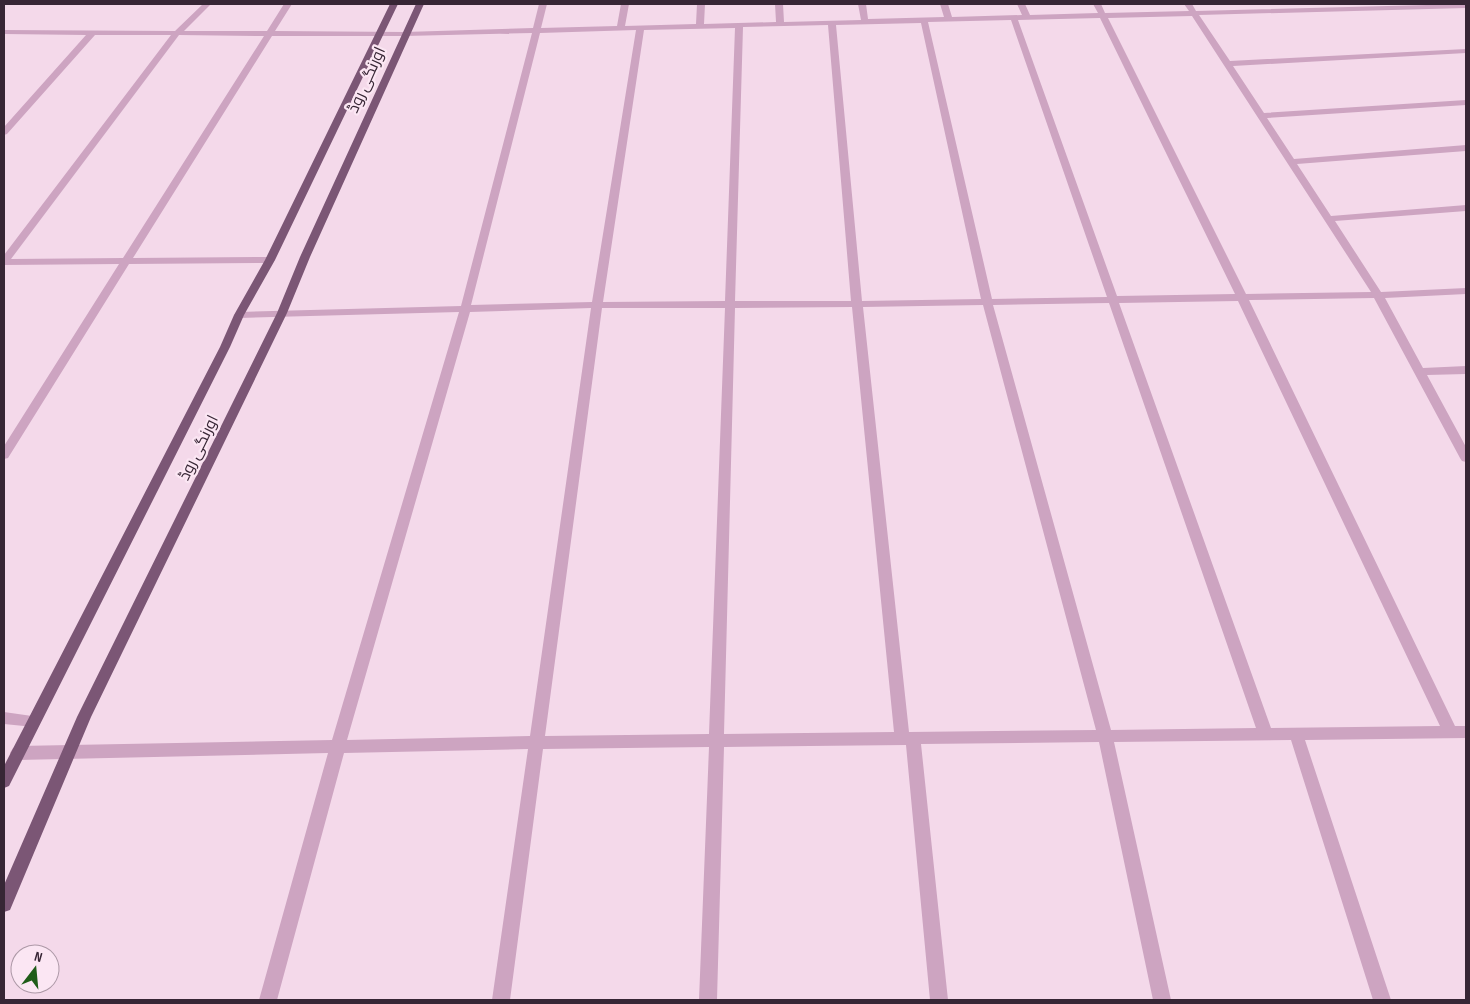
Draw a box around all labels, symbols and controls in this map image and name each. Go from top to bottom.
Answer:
street label: اورنگی روڈ [344,44,390,116]
street label: اورنگی روڈ [175,412,223,484]
north arrow [10,944,60,994]
text: N [33,948,44,966]

